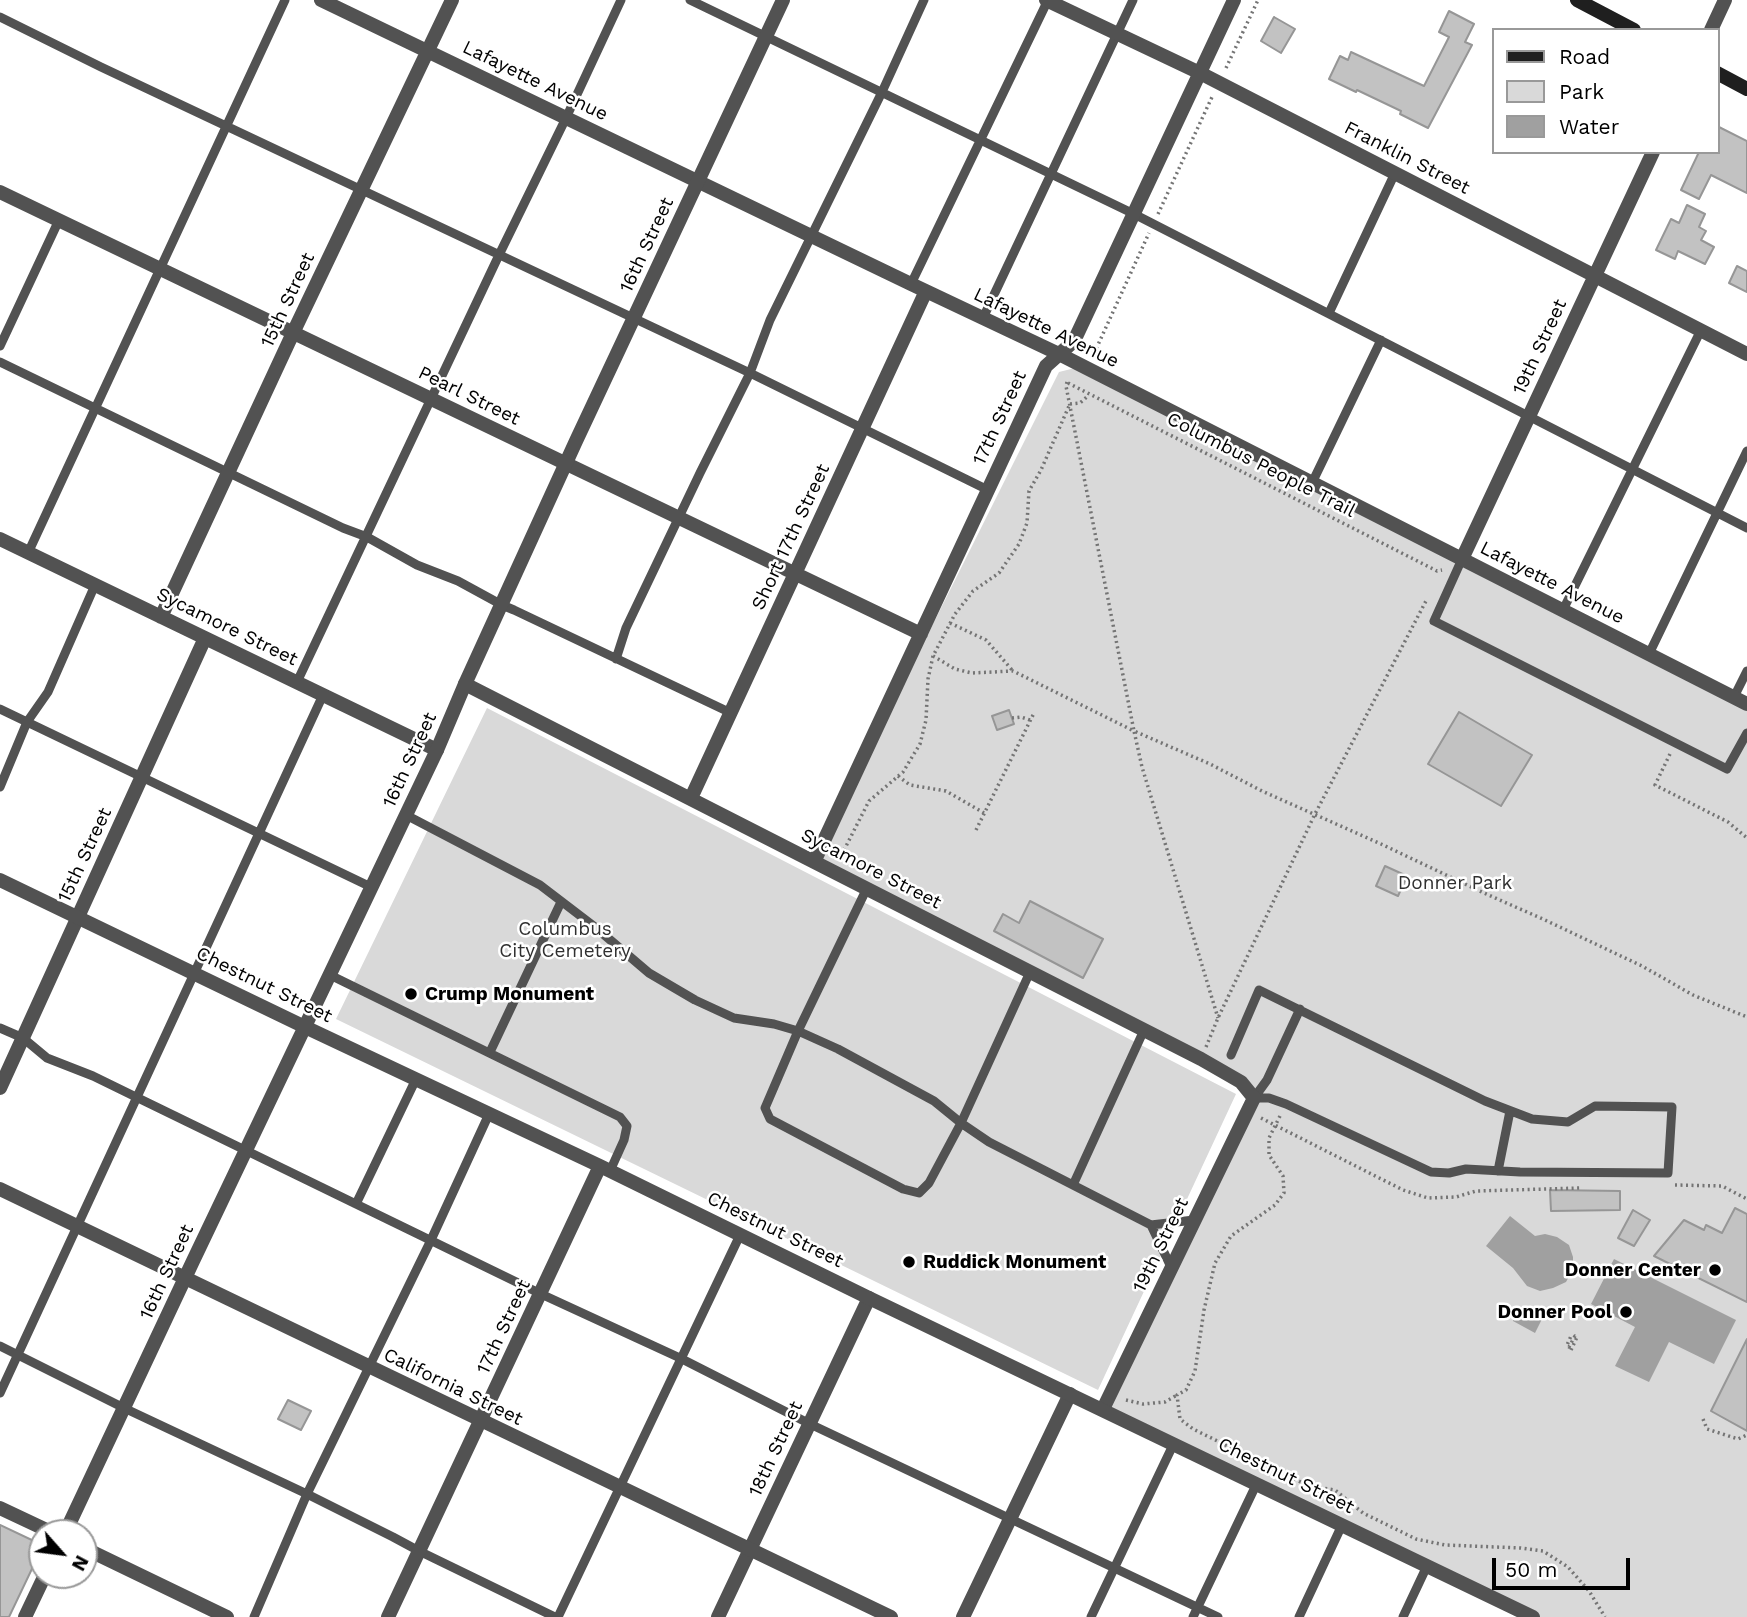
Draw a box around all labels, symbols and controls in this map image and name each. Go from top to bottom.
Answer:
legend [1492,28,1719,154]
street label: Lafayette Avenue [459,36,611,126]
text: Road [1559,44,1610,69]
text: Park [1559,79,1604,104]
text: Water [1559,114,1619,139]
street label: Franklin Street [1340,117,1474,199]
street label: 16th Street [615,194,679,296]
street label: 15th Street [256,249,320,351]
street label: Lafayette Avenue [970,283,1122,373]
street label: 19th Street [1508,296,1572,398]
street label: Pearl Street [414,362,524,430]
street label: 17th Street [968,367,1032,469]
street label: Columbus People Trail [1163,408,1359,522]
street label: Short 17th Street [747,460,835,614]
street label: Lafayette Avenue [1476,537,1628,629]
street label: Sycamore Street [153,583,301,671]
street label: 16th Street [378,709,442,811]
street label: 15th Street [53,804,117,906]
street label: Sycamore Street [797,824,945,914]
park label: Donner Park [1398,872,1512,894]
park label: Columbus City Cemetery [499,918,631,962]
street label: Chestnut Street [192,942,336,1028]
place label: Crump Monument [425,983,594,1005]
marker: Crump Monument [403,986,419,1002]
street label: Chestnut Street [703,1187,847,1273]
street label: 19th Street [1128,1194,1194,1296]
street label: 16th Street [135,1221,199,1323]
place label: Ruddick Monument [923,1251,1106,1273]
marker: Ruddick Monument [901,1254,917,1270]
place label: Donner Center [1565,1259,1701,1281]
marker: Donner Center [1707,1262,1723,1278]
street label: 17th Street [472,1276,536,1378]
place label: Donner Pool [1497,1301,1612,1323]
marker: Donner Pool [1618,1304,1634,1320]
street label: California Street [380,1343,526,1431]
street label: 18th Street [744,1398,808,1500]
street label: Chestnut Street [1214,1433,1358,1519]
north arrow [28,1519,98,1589]
scale bar [1495,1544,1633,1588]
text: N [67,1552,94,1575]
text: 50 m [1505,1557,1557,1582]

